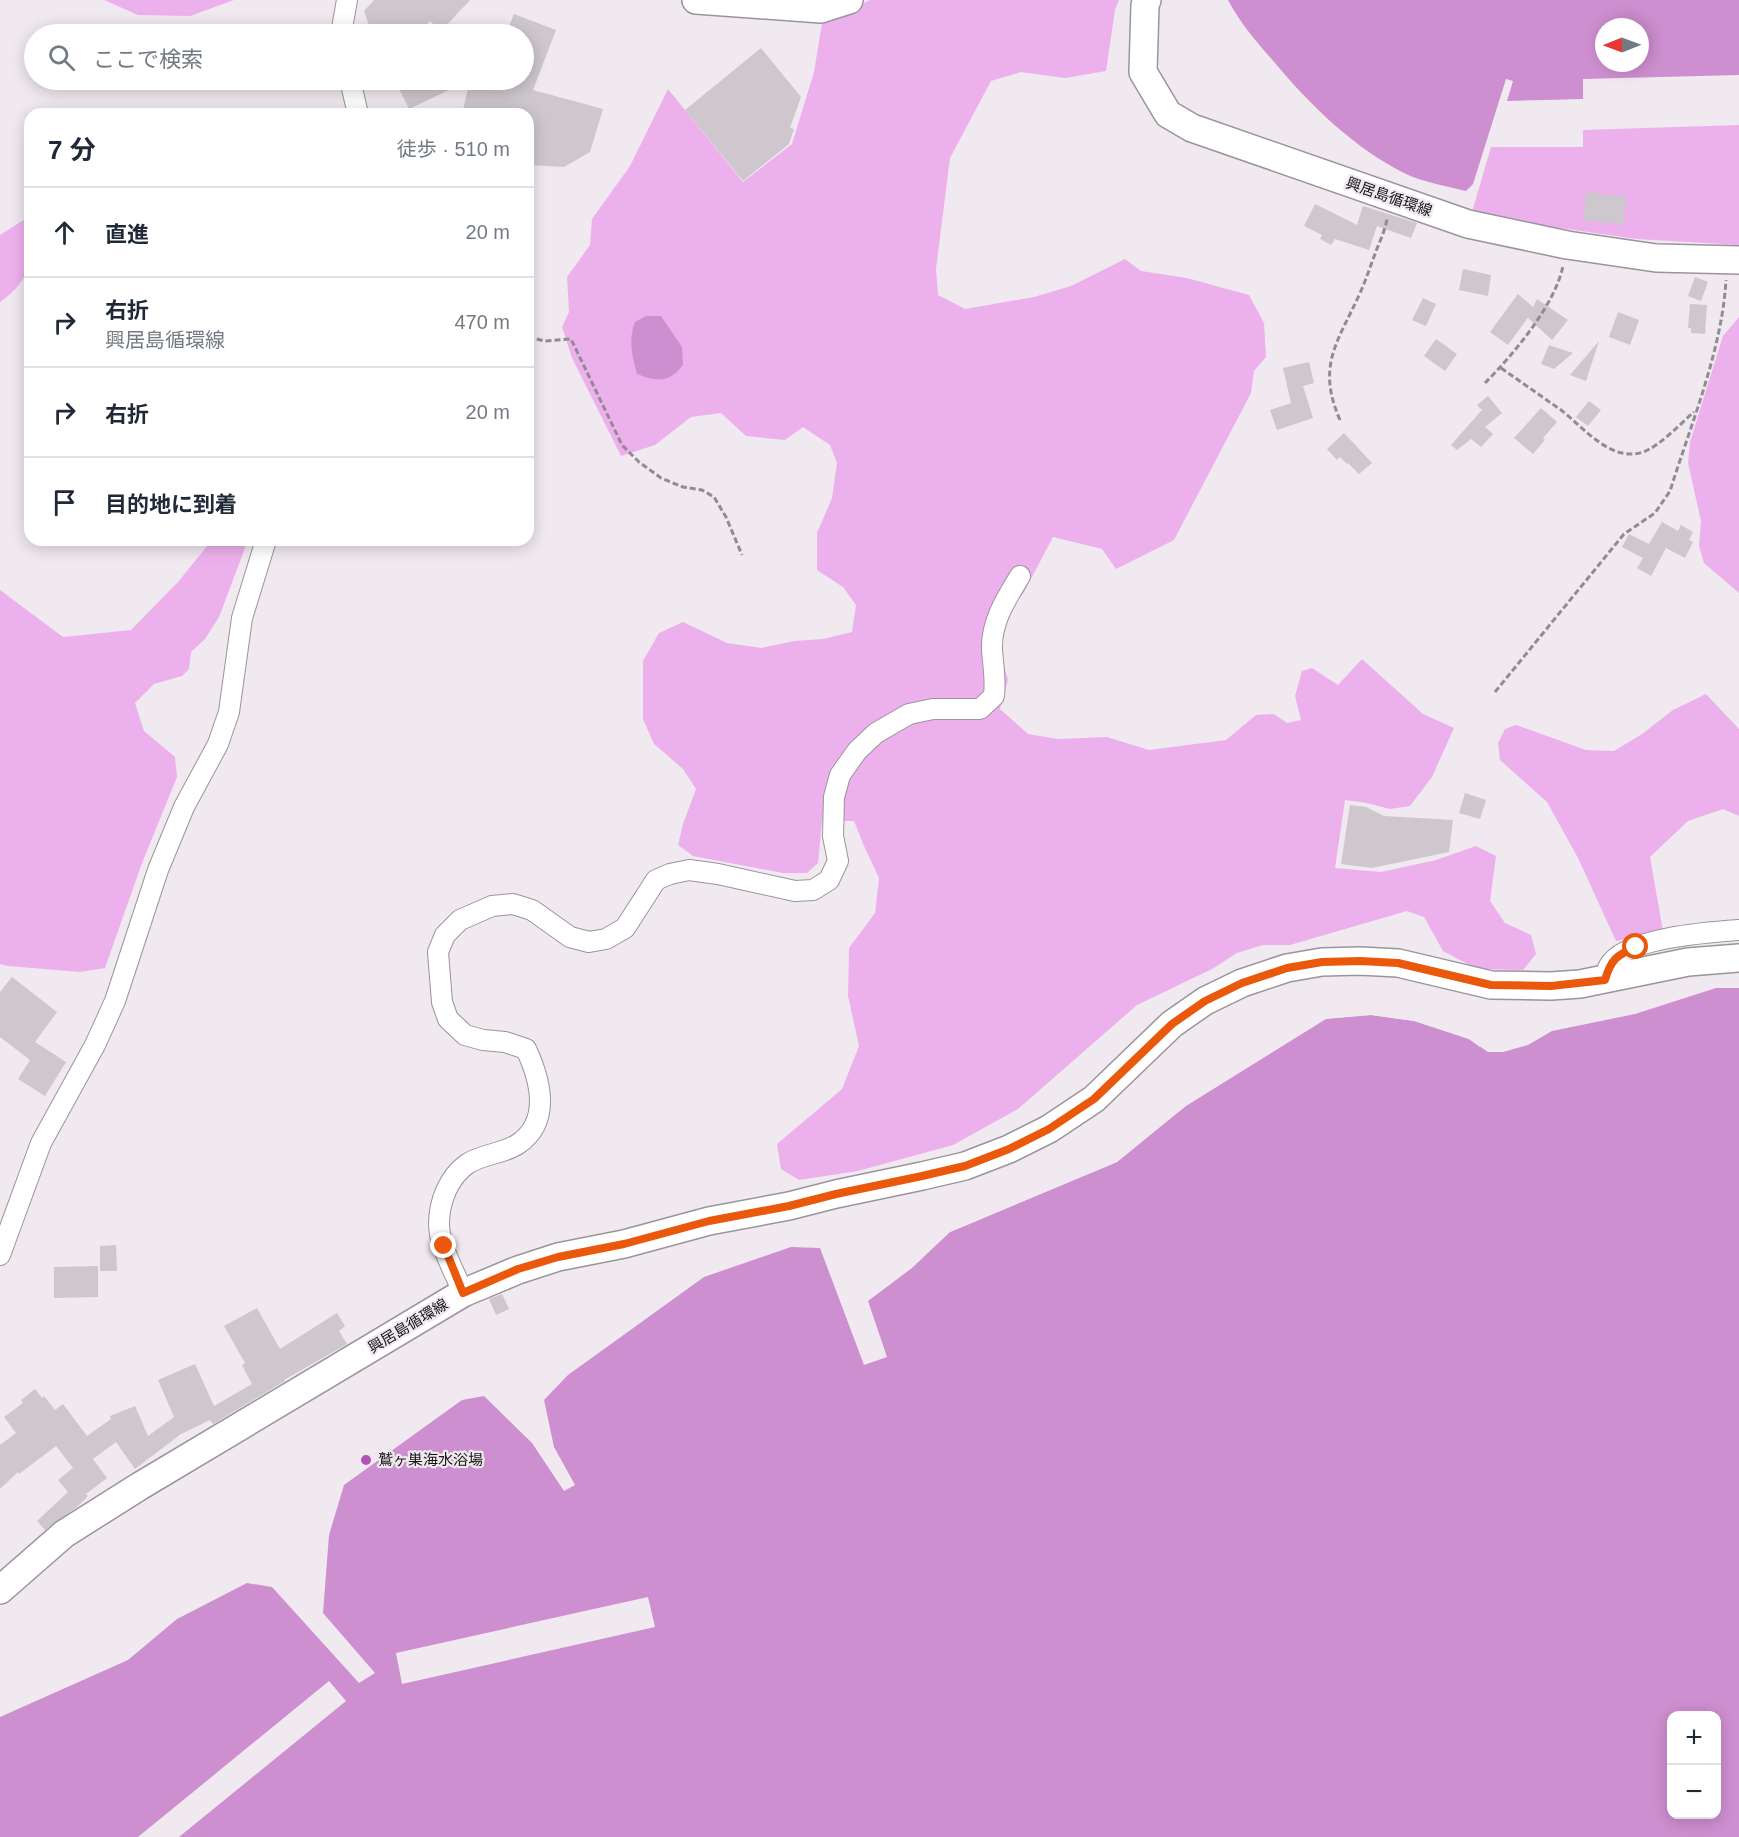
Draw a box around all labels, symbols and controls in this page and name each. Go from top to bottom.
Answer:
north arrow [1595,18,1649,72]
search box [24,24,534,90]
icon: search [45,41,78,74]
text: ここで検索 [93,47,203,72]
text: 7 分 [48,135,96,165]
text: 徒歩 · 510 m [397,138,510,160]
street label: 興居島循環線 [1344,174,1434,219]
icon: ahead [48,216,81,249]
text: 20 m [466,221,510,243]
text: 直進 [105,222,149,247]
text: 右折 [105,298,149,323]
icon: right [48,306,81,339]
text: 470 m [454,311,510,333]
text: 興居島循環線 [105,329,225,351]
icon: right [48,396,81,429]
text: 20 m [466,401,510,423]
text: 右折 [105,402,149,427]
icon: arrive [48,486,81,519]
text: 目的地に到着 [105,492,237,517]
route start [1622,933,1648,959]
route end [430,1232,456,1258]
street label: 興居島循環線 [365,1295,451,1356]
place label: 鷲ヶ巣海水浴場 [378,1451,483,1468]
marker: 鷲ヶ巣海水浴場 [359,1453,373,1467]
map controls [1667,1711,1721,1819]
button: + [1667,1711,1721,1765]
button: − [1667,1765,1721,1819]

